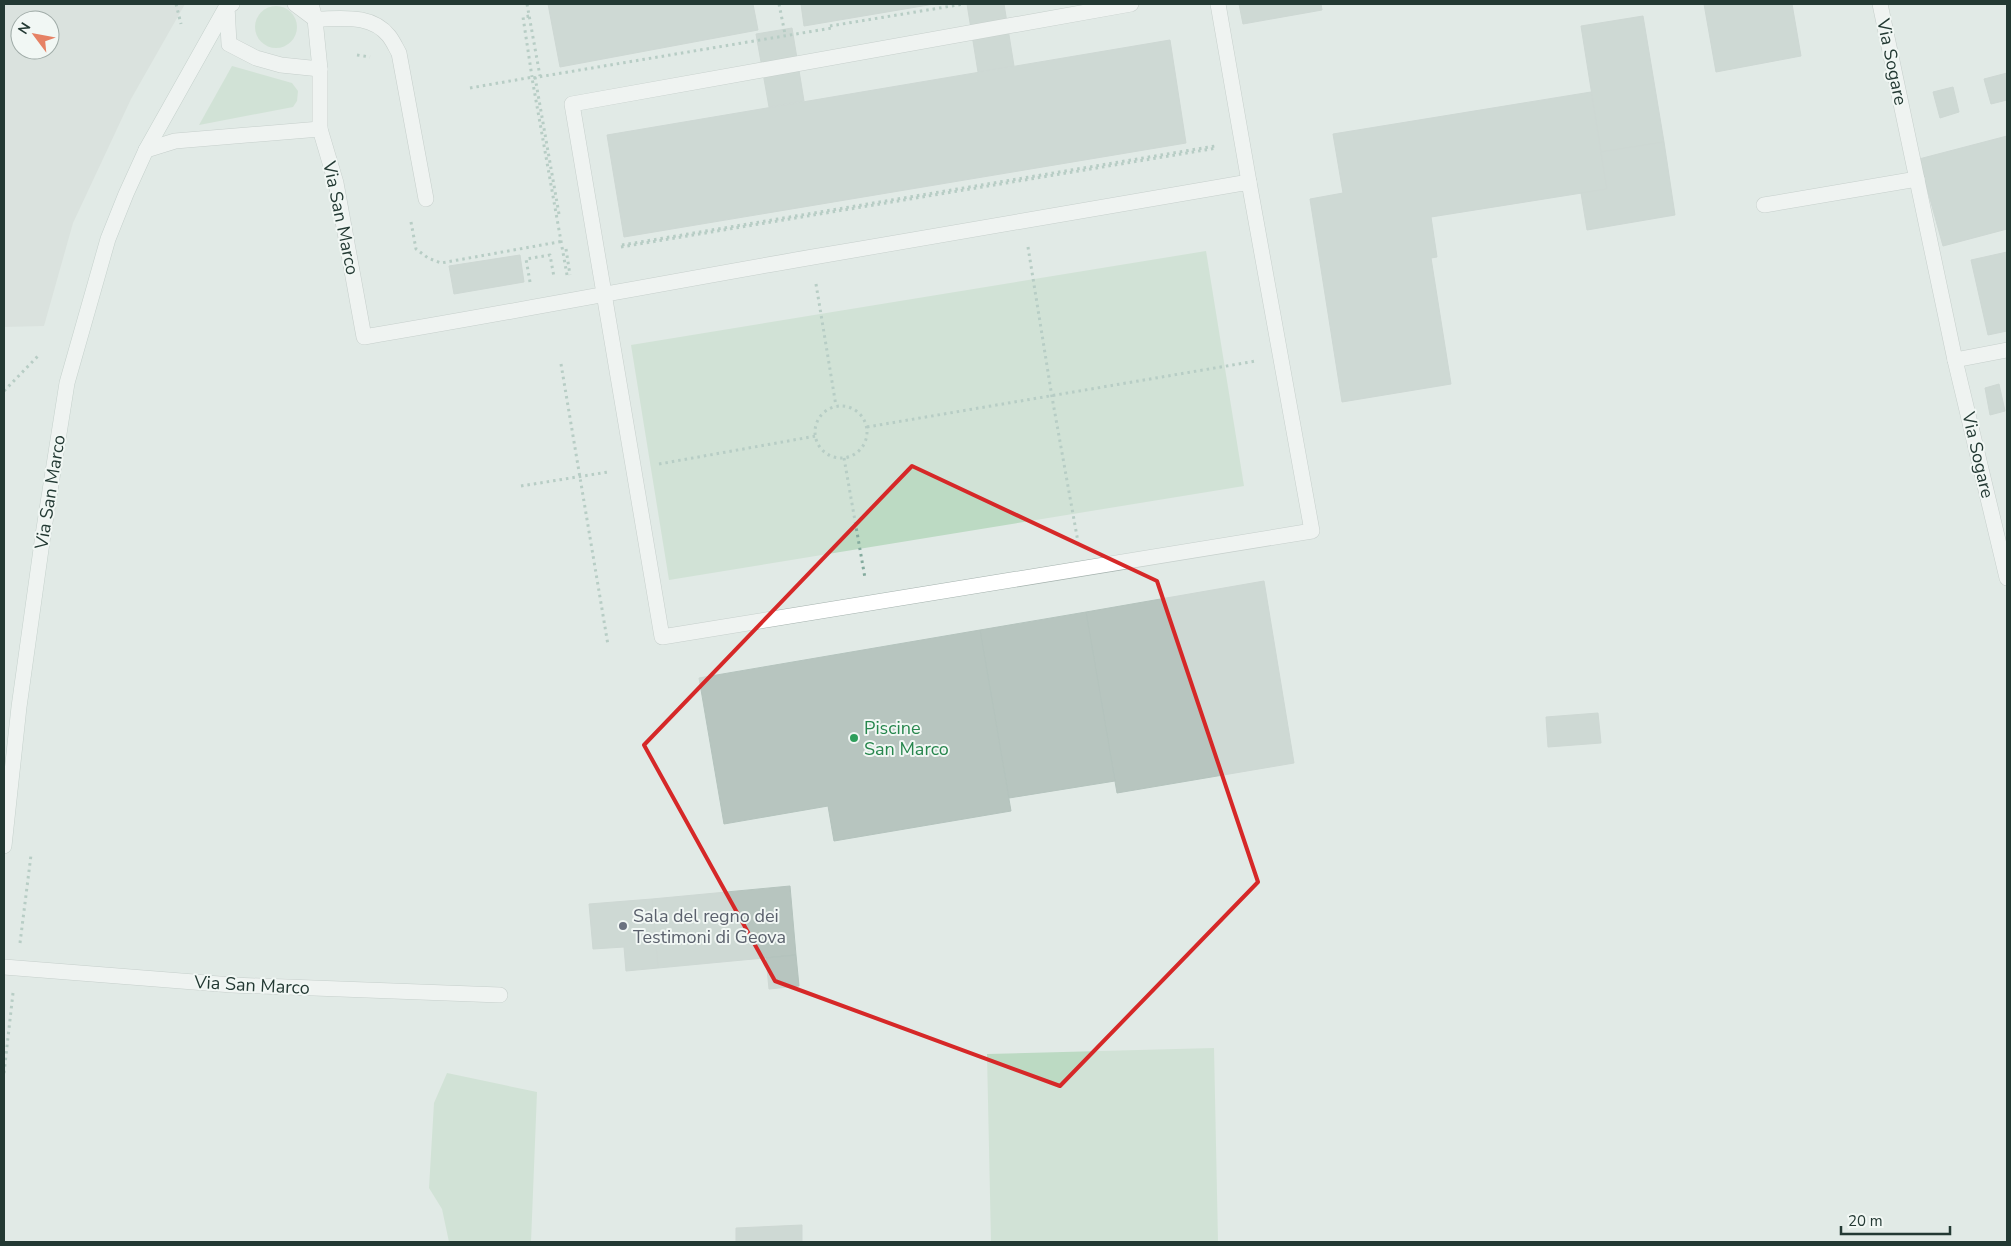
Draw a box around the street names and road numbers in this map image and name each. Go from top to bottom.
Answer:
street label: Via Sogare [1871,16,1913,107]
street label: Via San Marco [317,158,365,277]
street label: Via Sogare [1956,409,2000,500]
street label: Via San Marco [29,433,71,552]
street label: Via San Marco [193,970,310,1000]

